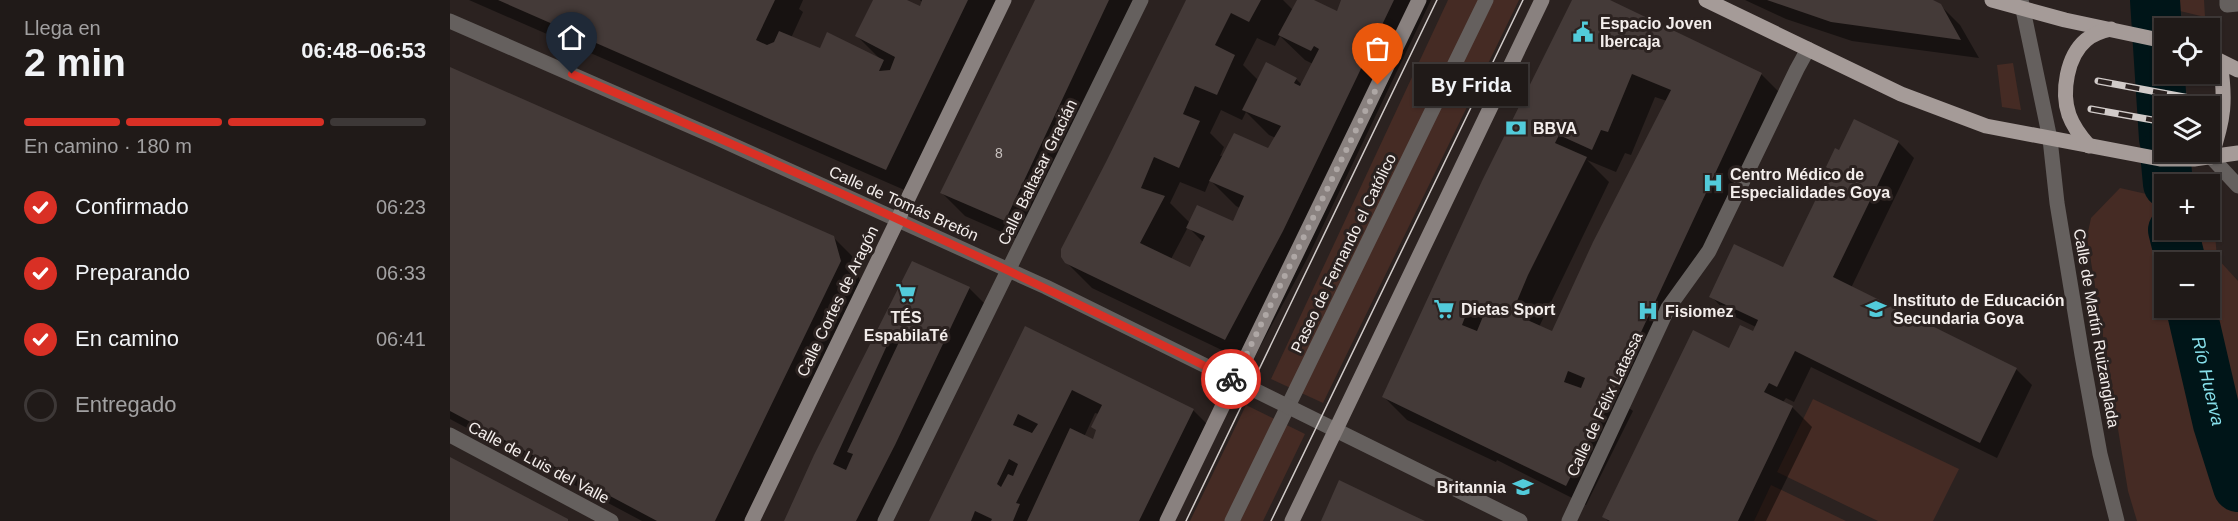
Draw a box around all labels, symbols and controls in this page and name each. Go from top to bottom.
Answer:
pin [546,12,597,74]
place label: Espacio Joven Ibercaja [1600,15,1712,50]
text: Llega en [24,17,101,39]
map controls [2154,18,2220,318]
button: locate [2154,18,2220,84]
public building icon: Espacio Joven Ibercaja [1571,20,1595,44]
icon: home [555,21,588,54]
pin [1352,23,1403,85]
icon: bag [1361,32,1394,65]
text: 06:48–06:53 [301,38,426,63]
text: 2 min [24,41,126,84]
callout: By Frida [1414,64,1528,106]
text: By Frida [1431,74,1511,96]
button: layers [2154,96,2220,162]
street label: Calle Baltasar Gracián [995,97,1080,248]
bank icon: BBVA [1504,116,1528,140]
place label: BBVA [1533,120,1578,137]
text: En camino · 180 m [24,135,192,157]
house number: 8 [995,145,1003,161]
street label: Paseo de Fernando el Católico [1288,151,1399,356]
street label: Calle de Tomás Bretón [827,163,981,244]
place label: Centro Médico de Especialidades Goya [1730,166,1890,201]
hospital icon: Centro Médico de Especialidades Goya [1701,171,1725,195]
button: + [2154,174,2220,240]
icon: check [24,191,57,224]
text: Confirmado [75,194,189,219]
text: 06:23 [376,196,426,218]
street label: Calle Cortes de Aragón [794,223,881,379]
street label: Calle de Martín Ruizanglada [2071,227,2122,429]
button: − [2154,252,2220,318]
icon: check [24,257,57,290]
text: Preparando [75,260,190,285]
text: 06:33 [376,262,426,284]
supermarket icon: TÉS EspabilaTé [894,281,918,305]
place label: Instituto de Educación Secundaria Goya [1893,292,2065,327]
supermarket icon: Dietas Sport [1432,297,1456,321]
school or university icon: Instituto de Educación Secundaria Goya [1864,297,1888,321]
hospital icon: Fisiomez [1636,299,1660,323]
place label: Dietas Sport [1461,301,1556,318]
place label: Fisiomez [1665,303,1733,320]
place label: TÉS EspabilaTé [864,308,948,344]
icon: check [24,323,57,356]
text: En camino [75,326,179,351]
text: 06:41 [376,328,426,350]
street label: Calle de Félix Latassa [1563,329,1645,479]
water label: Río Huerva [2188,334,2228,428]
courier [1201,349,1261,409]
icon: bike [1215,363,1248,396]
text: Entregado [75,392,177,417]
street label: Calle de Luis del Valle [465,418,612,507]
school or university icon: Britannia [1511,475,1535,499]
place label: Britannia [1437,479,1506,496]

